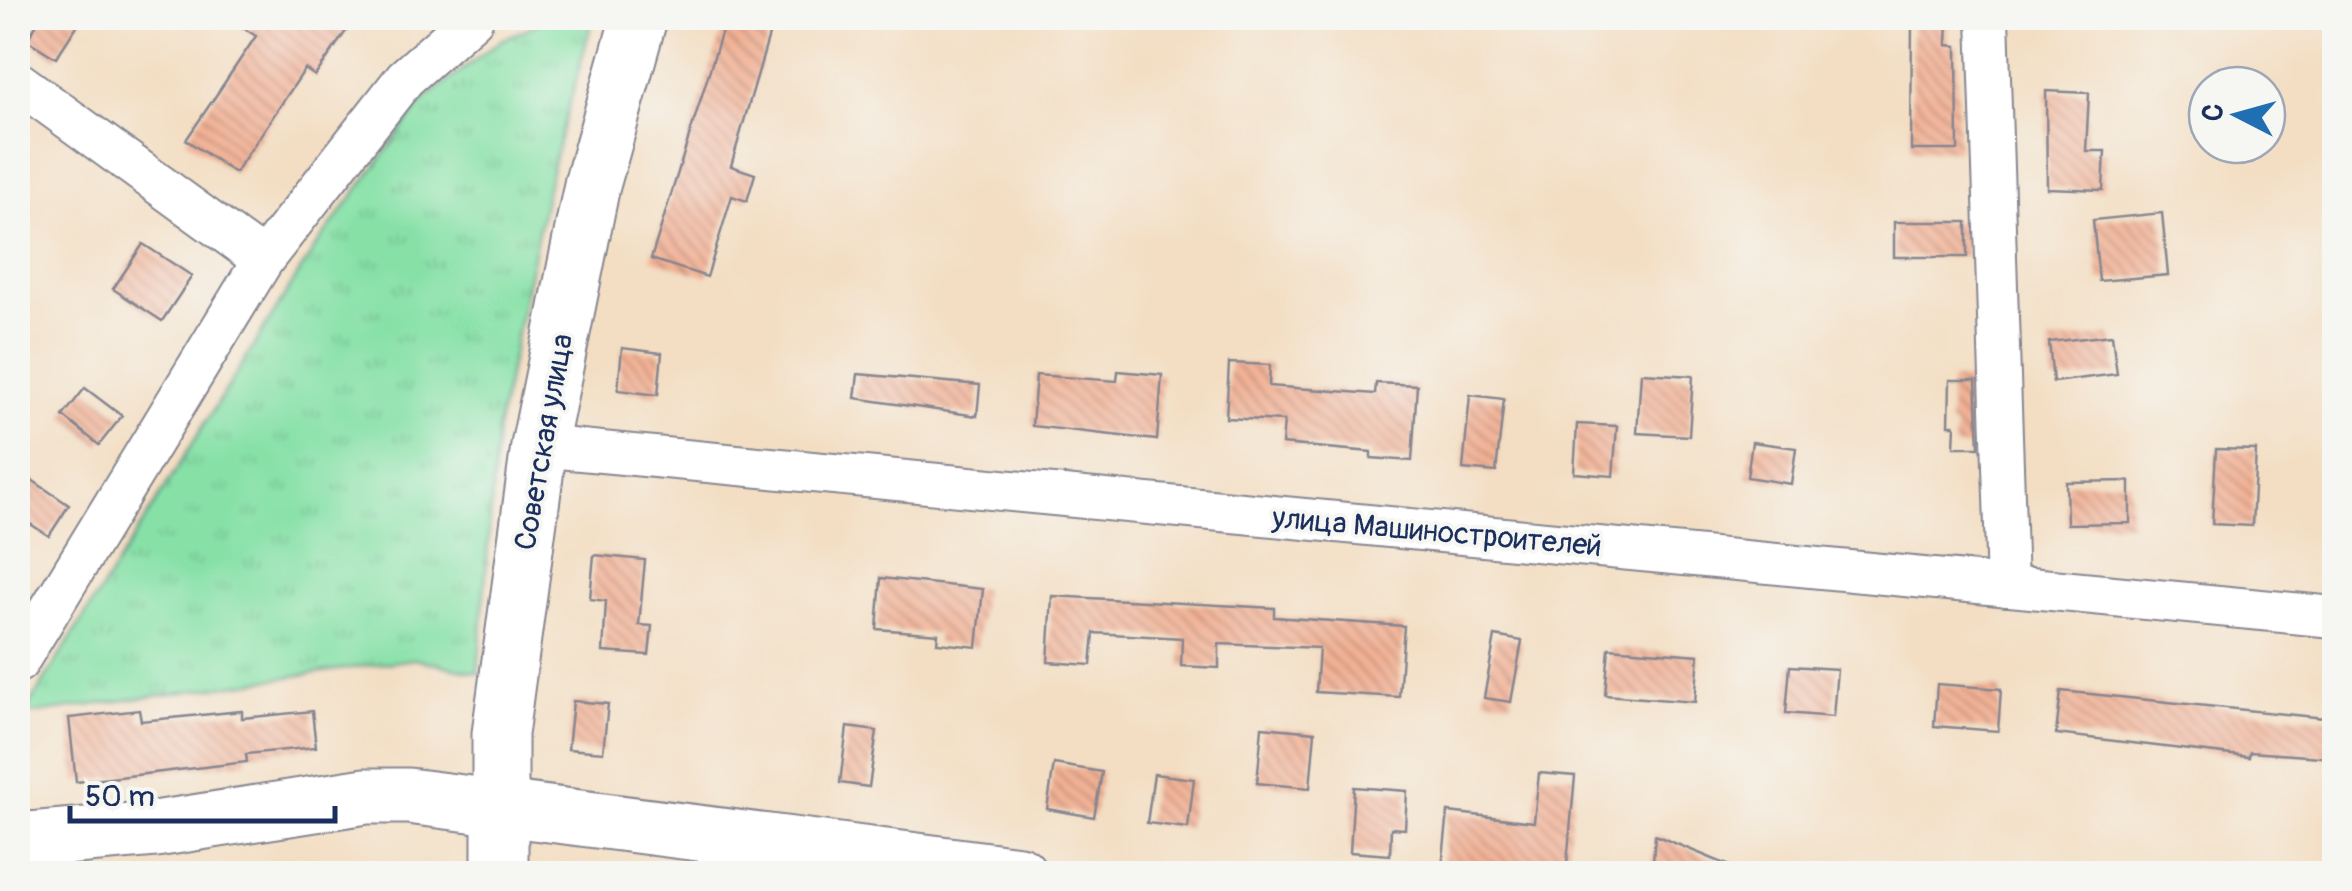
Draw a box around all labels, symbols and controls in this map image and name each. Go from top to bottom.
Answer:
north arrow [2187,65,2287,165]
text: С [2195,102,2232,123]
street label: Советская улица [507,331,581,553]
street label: улица Машиностроителей [1270,499,1603,565]
scale bar [70,761,335,823]
text: 50 m [85,778,155,815]

